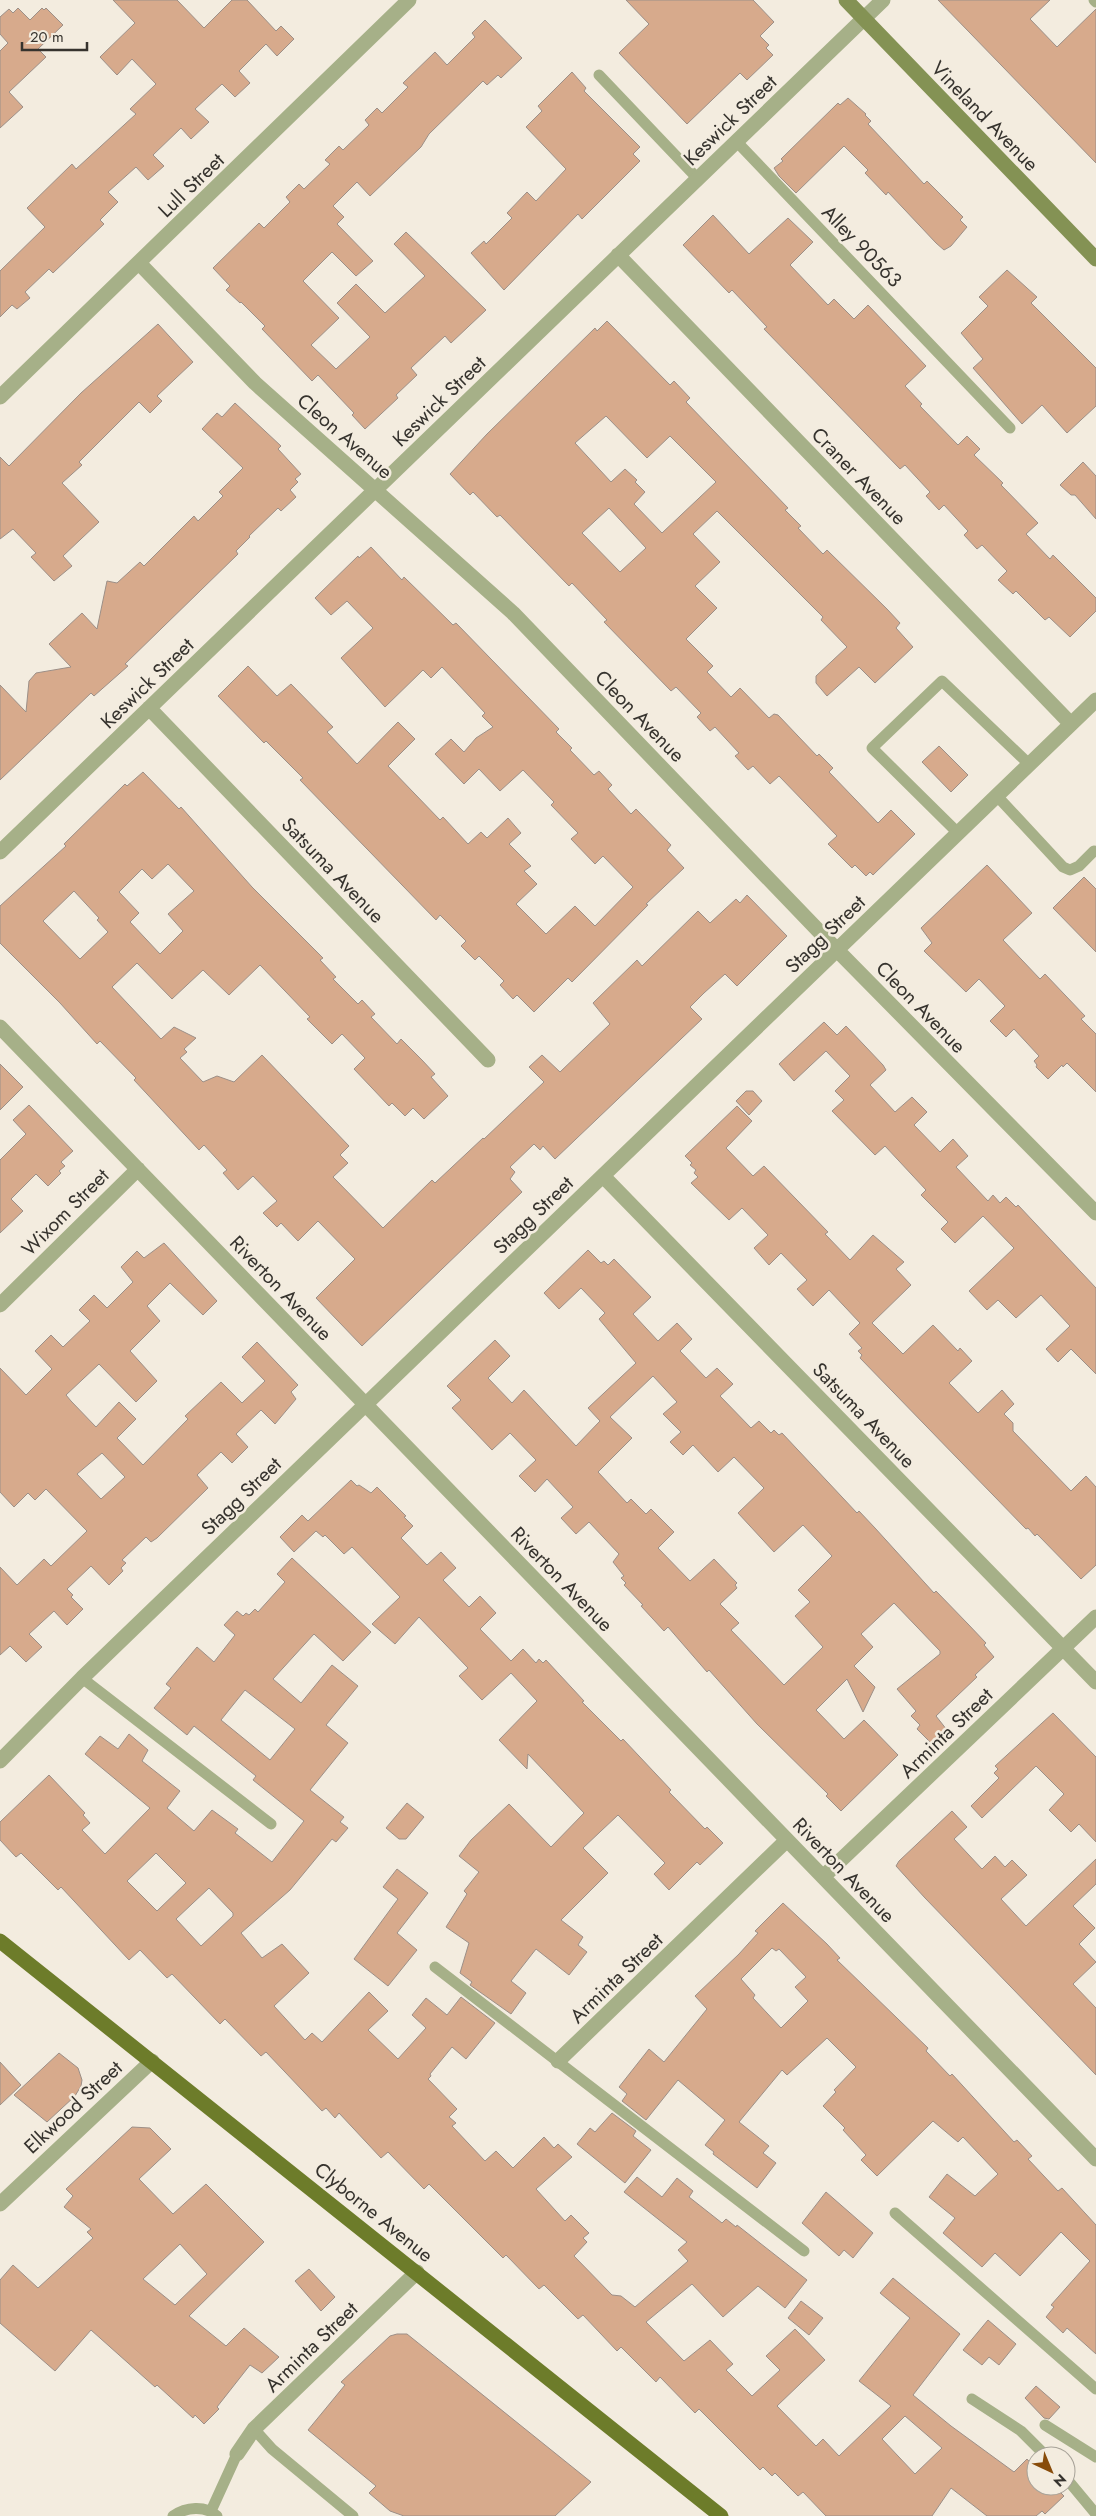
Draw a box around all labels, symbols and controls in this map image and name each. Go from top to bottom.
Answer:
scale bar [22,20,88,52]
text: 20 m [30,26,64,48]
street label: Vineland Avenue [924,55,1045,178]
street label: Keswick Street [677,68,784,172]
street label: Lull Street [152,146,231,224]
street label: Alley 90563 [815,199,908,294]
street label: Keswick Street [386,349,493,453]
street label: Cleon Avenue [291,387,399,486]
street label: Craner Avenue [804,421,913,532]
street label: Keswick Street [94,631,201,735]
street label: Cleon Avenue [588,664,691,769]
street label: Satsuma Avenue [274,811,391,930]
street label: Stagg Street [779,888,872,980]
street label: Cleon Avenue [869,955,972,1060]
street label: Wixom Street [15,1162,116,1263]
street label: Stagg Street [487,1169,580,1261]
street label: Riverton Avenue [223,1229,339,1348]
street label: Satsuma Avenue [805,1356,922,1475]
street label: Stagg Street [195,1450,288,1542]
street label: Riverton Avenue [504,1520,620,1639]
street label: Arminta Street [893,1681,1000,1785]
street label: Riverton Avenue [786,1811,902,1930]
street label: Arminta Street [563,1926,670,2030]
street label: Elkwood Street [18,2054,129,2161]
street label: Clyborne Avenue [308,2155,439,2269]
street label: Arminta Street [258,2295,365,2399]
north arrow [1026,2446,1076,2496]
text: N [1049,2469,1071,2491]

